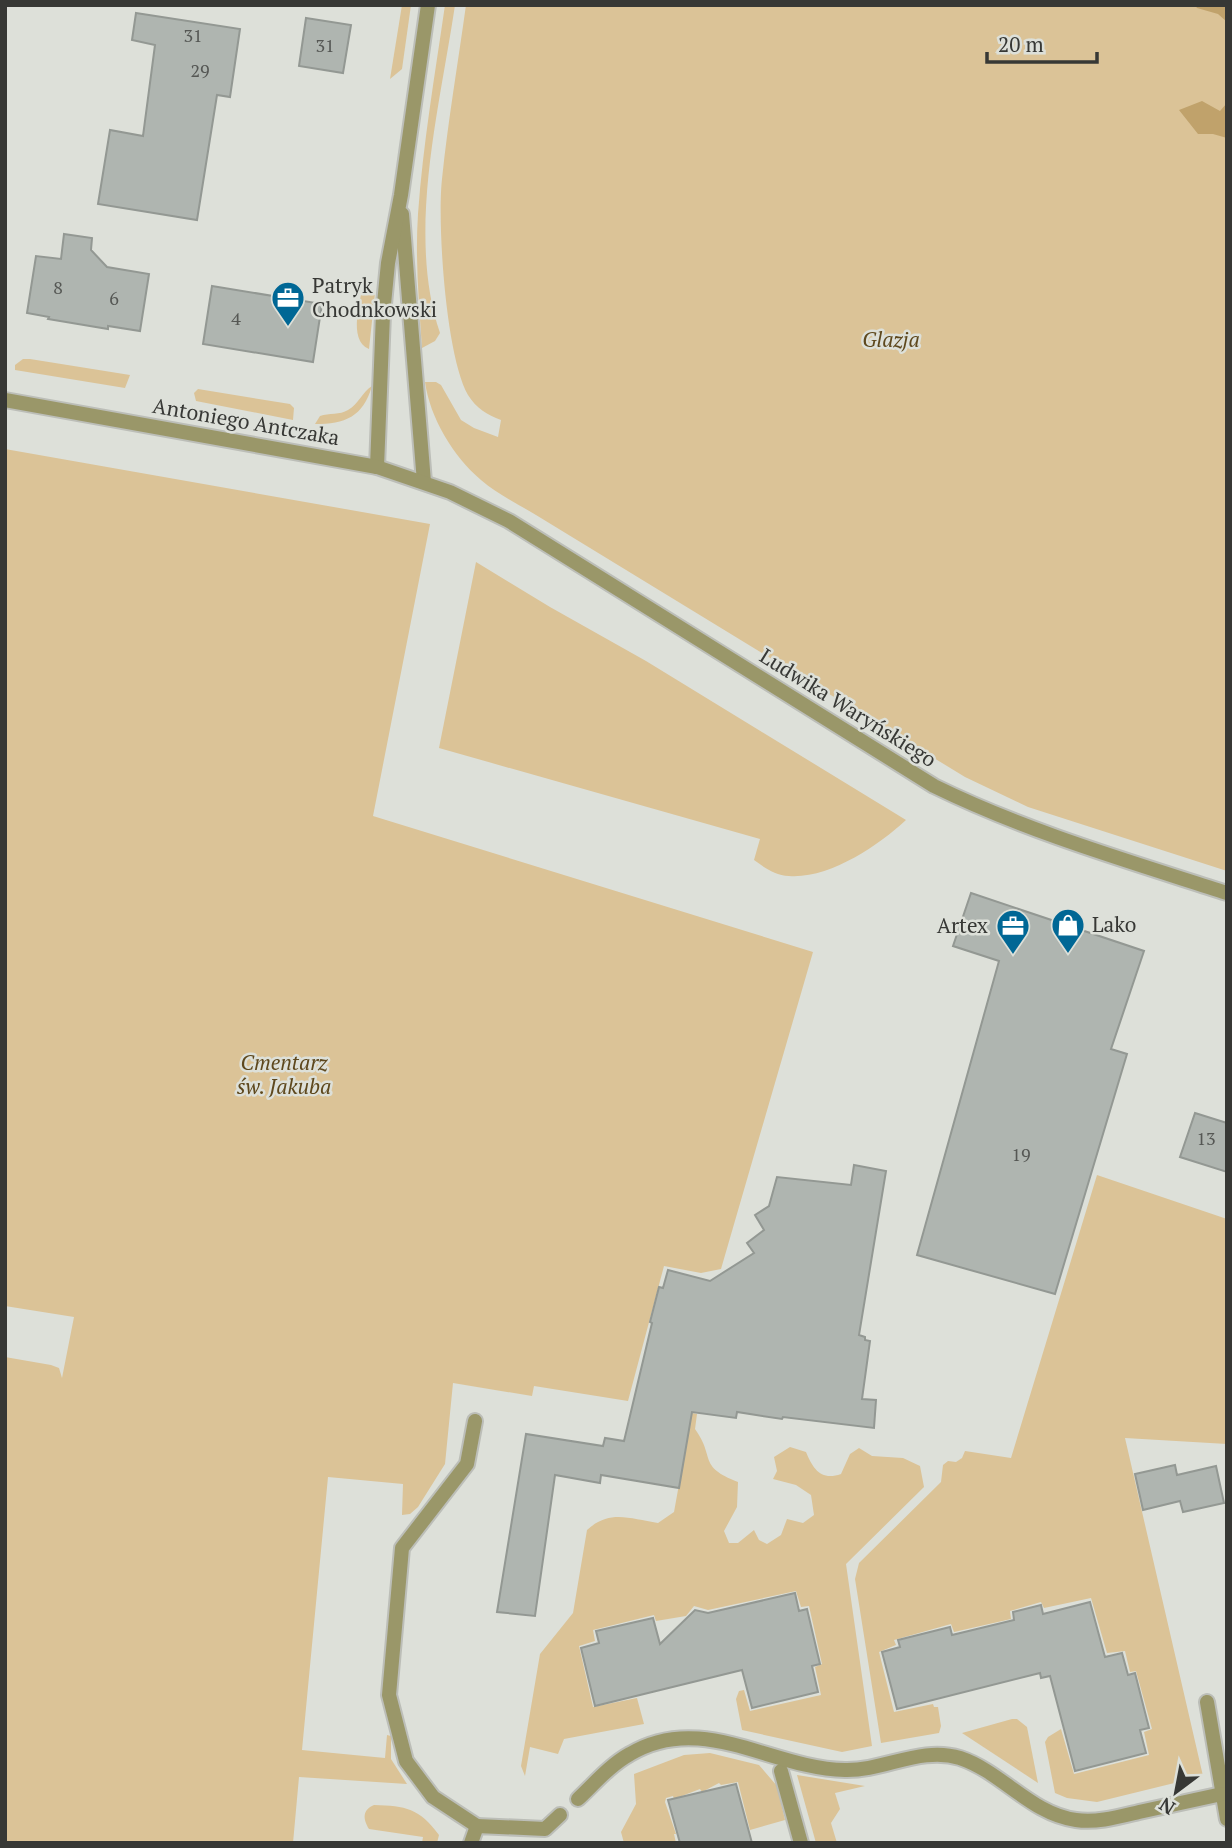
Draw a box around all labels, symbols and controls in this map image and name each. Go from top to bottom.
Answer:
scale bar [987,21,1097,65]
house number: 31 [183,23,203,47]
text: 20 m [998,30,1044,58]
house number: 31 [315,33,335,57]
house number: 29 [190,58,210,82]
place label: Patryk Chodnkowski [312,271,437,323]
house number: 8 [53,275,63,299]
office icon: Patryk Chodnkowski [269,279,307,328]
house number: 6 [109,286,119,310]
house number: 4 [231,306,241,330]
park label: Glazja [862,325,920,353]
street label: Antoniego Antczaka [151,391,342,451]
street label: Ludwika Waryńskiego [755,641,942,773]
shop icon: Lako [1049,906,1087,955]
office icon: Artex [994,907,1032,956]
place label: Lako [1092,910,1136,938]
place label: Artex [937,911,988,939]
park label: Cmentarz św. Jakuba [237,1048,331,1100]
house number: 13 [1196,1126,1216,1150]
house number: 19 [1011,1142,1031,1166]
north arrow [1141,1757,1211,1827]
text: N [1153,1792,1179,1821]

